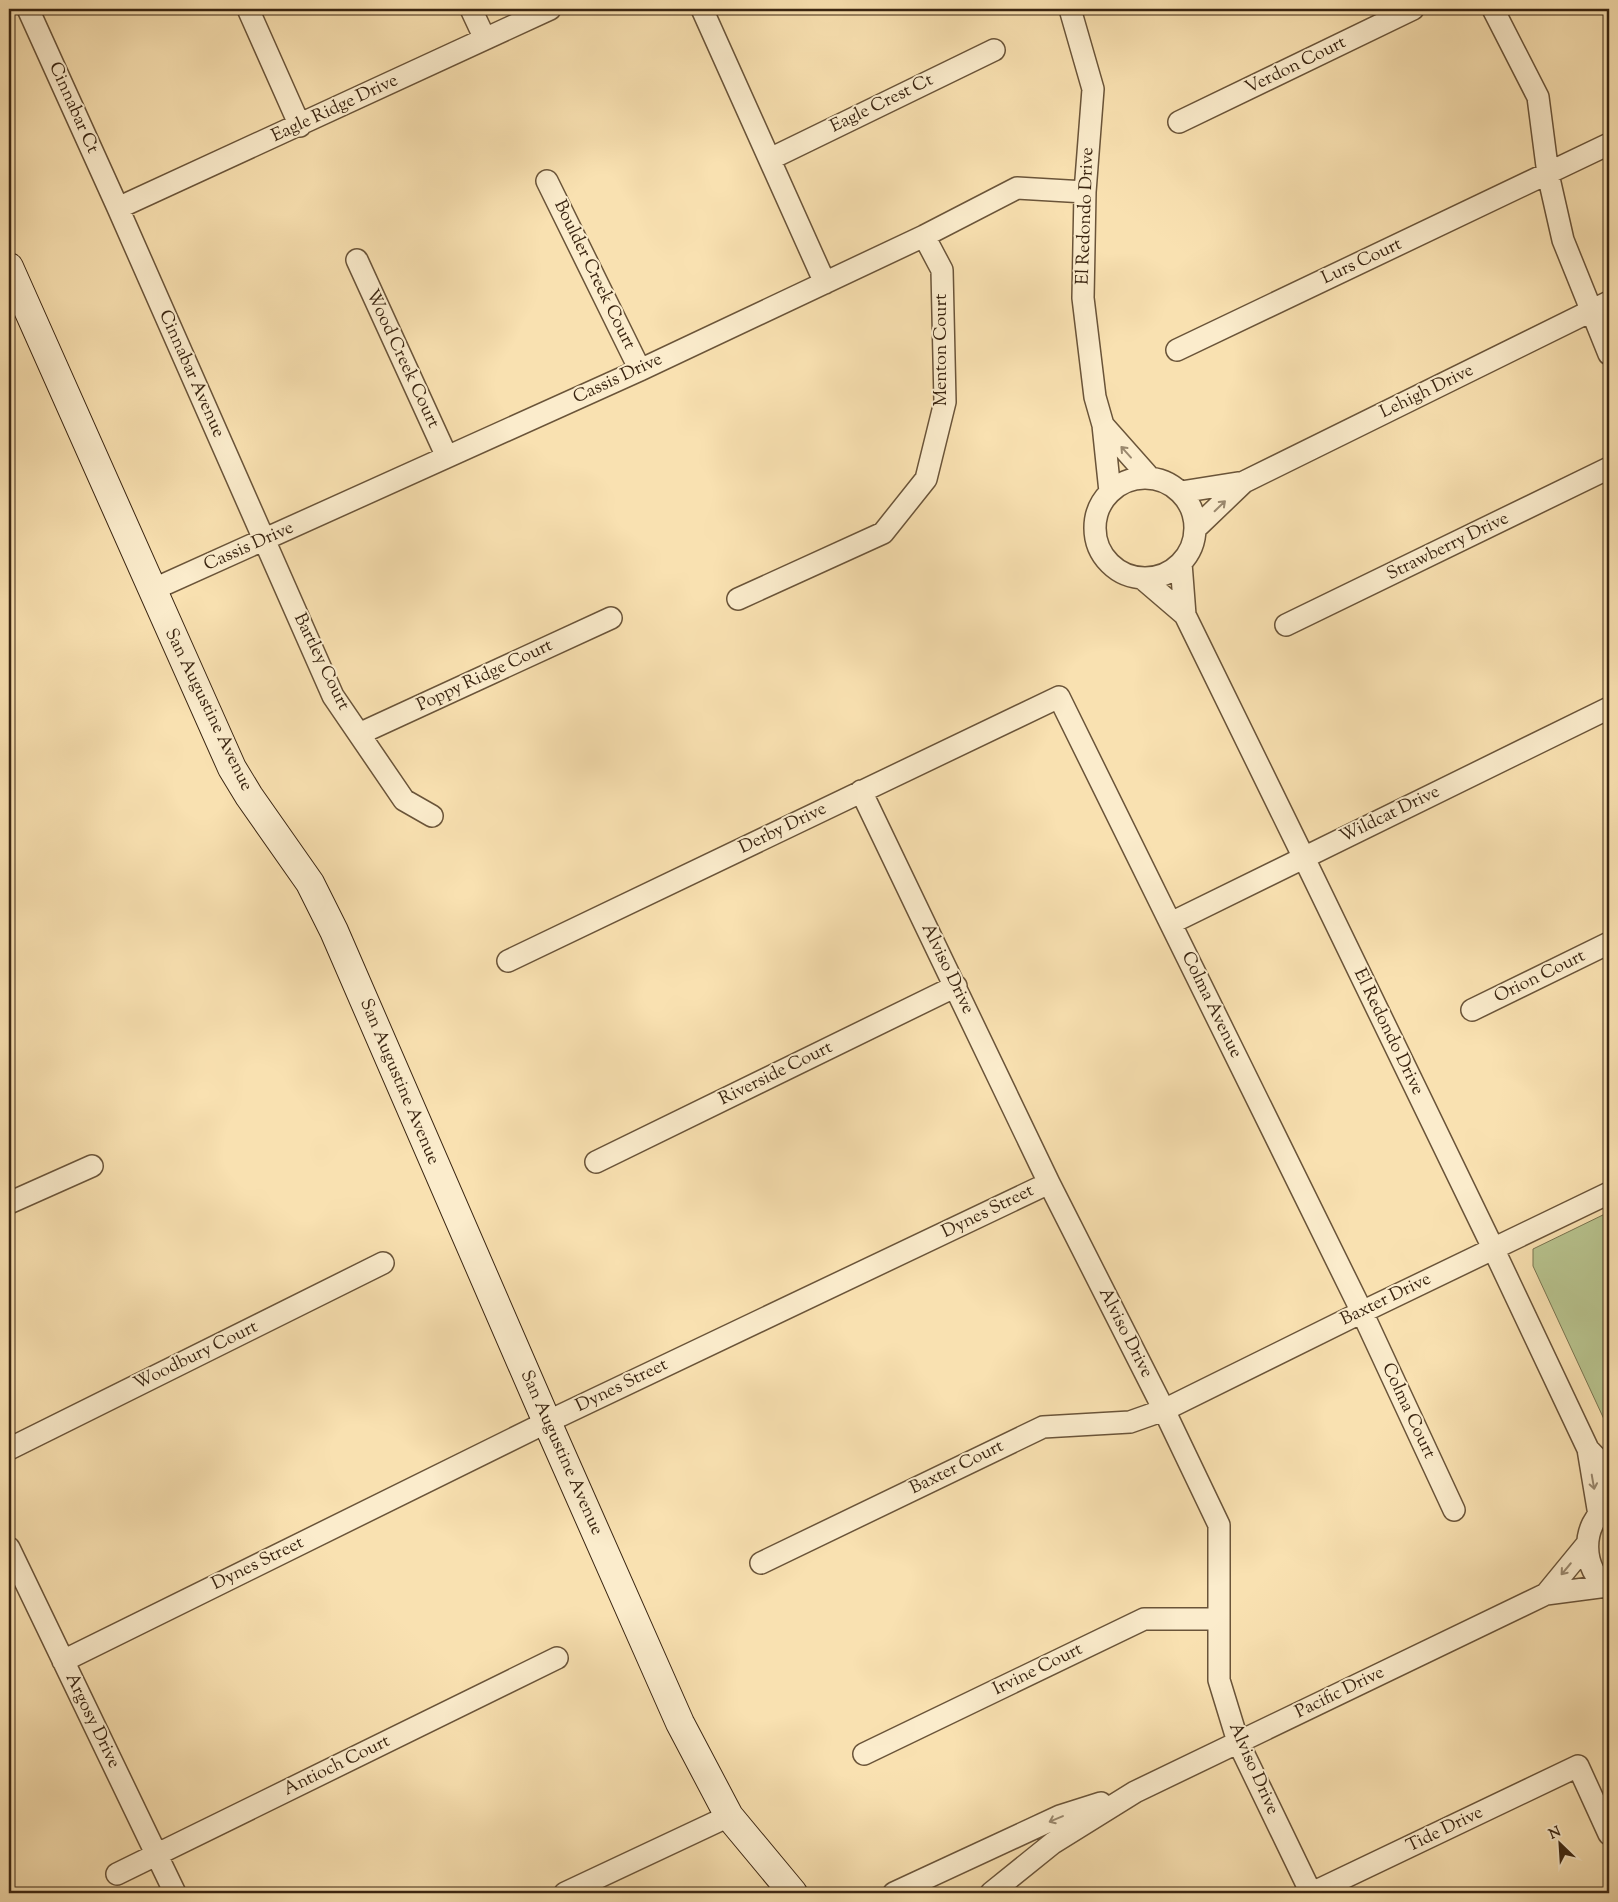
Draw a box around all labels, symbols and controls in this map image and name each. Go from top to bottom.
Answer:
street label: Verdon Court [1241,30,1351,102]
street label: Cinnabar Ct [41,58,105,158]
street label: Eagle Ridge Drive [267,68,403,150]
street label: Eagle Crest Ct [826,68,938,140]
street label: El Redondo Drive [1071,147,1101,285]
street label: Boulder Creek Court [546,196,642,354]
street label: Lurs Court [1318,232,1406,292]
street label: Wood Creek Court [358,285,446,433]
street label: Menton Court [929,294,955,406]
street label: Cinnabar Avenue [151,306,231,442]
street label: Cassis Drive [569,347,667,411]
street label: Lehigh Drive [1376,358,1478,426]
one-way arrow [1121,445,1132,458]
one-way arrow [1214,500,1226,512]
street label: Strawberry Drive [1383,506,1513,588]
street label: Cassis Drive [200,516,298,578]
street label: Bartley Court [286,609,356,715]
street label: San Augustine Avenue [157,624,259,796]
street label: Poppy Ridge Court [413,633,557,719]
street label: Wildcat Drive [1336,780,1444,850]
street label: Derby Drive [735,797,831,861]
street label: Alviso Drive [914,919,980,1019]
street label: Orion Court [1490,944,1590,1010]
street label: Colma Avenue [1174,947,1248,1063]
street label: El Redondo Drive [1346,964,1430,1100]
street label: San Augustine Avenue [352,995,446,1169]
street label: Riverside Court [715,1035,837,1113]
street label: Dynes Street [938,1179,1038,1245]
street label: Baxter Drive [1336,1267,1436,1333]
street label: Alviso Drive [1091,1283,1159,1383]
street label: Woodbury Court [130,1315,262,1397]
street label: Dynes Street [572,1353,672,1419]
street label: Colma Court [1374,1359,1442,1463]
street label: San Augustine Avenue [513,1366,609,1540]
street label: Baxter Court [906,1434,1008,1502]
one-way arrow [1588,1474,1598,1490]
street label: Dynes Street [208,1531,308,1597]
one-way arrow [1561,1562,1572,1575]
street label: Irvine Court [989,1637,1087,1703]
street label: Pacific Drive [1291,1660,1389,1726]
street label: Argosy Drive [58,1669,126,1773]
street label: Alviso Drive [1221,1719,1285,1819]
street label: Antioch Court [279,1729,395,1803]
street label: Tide Drive [1402,1800,1488,1860]
one-way arrow [1049,1814,1064,1824]
north arrow [1536,1820,1586,1870]
text: N [1546,1823,1565,1845]

